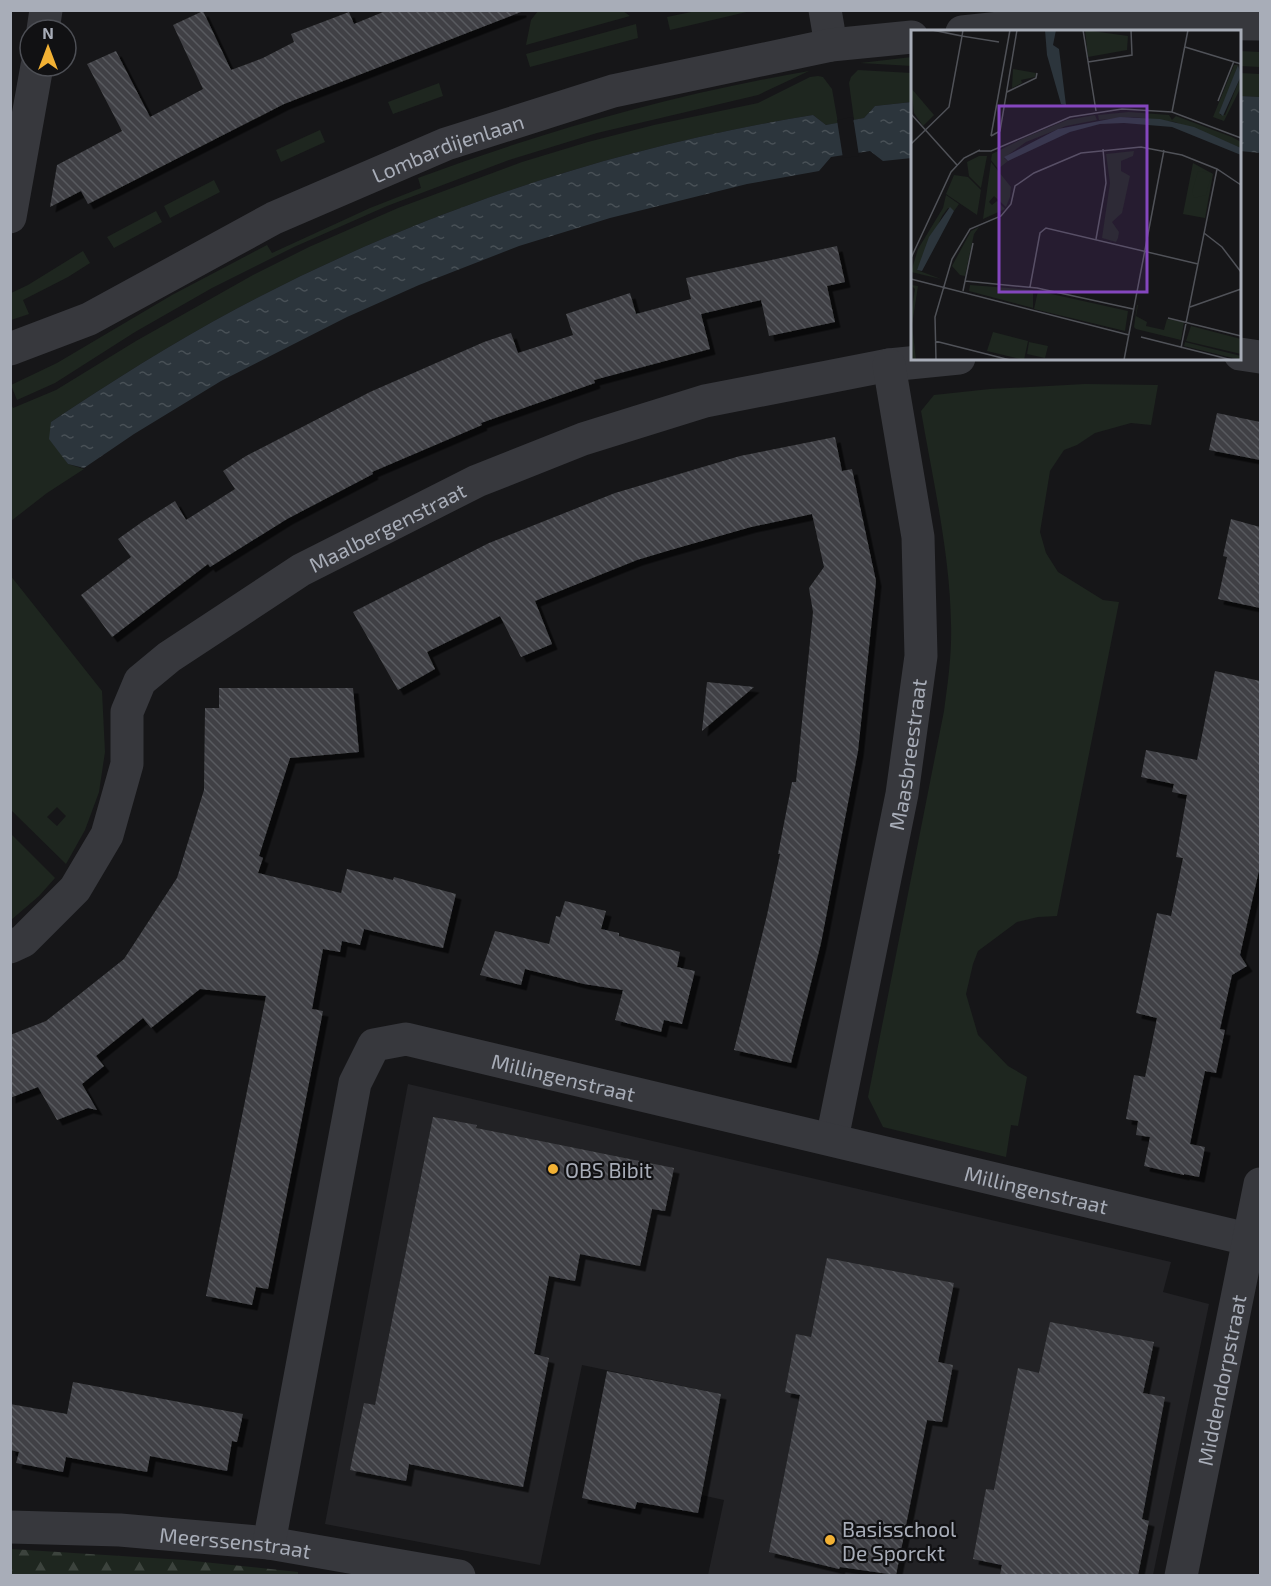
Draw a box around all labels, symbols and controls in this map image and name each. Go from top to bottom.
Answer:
north arrow [18,18,78,78]
text: N [42,23,54,42]
inset map [911,30,1241,360]
street label: Lombardijenlaan [368,108,527,187]
street label: Maalbergenstraat [304,476,470,577]
street label: Maasbreestraat [882,677,930,832]
street label: Millingenstraat [489,1047,638,1106]
place label: OBS Bibit [565,1157,652,1182]
street label: Millingenstraat [962,1160,1111,1218]
marker: OBS Bibit [546,1162,560,1176]
street label: Middendorpstraat [1191,1292,1250,1468]
place label: Basisschool De Sporckt [842,1516,957,1565]
street label: Meerssenstraat [159,1521,313,1563]
marker: Basisschool De Sporckt [823,1533,837,1547]

